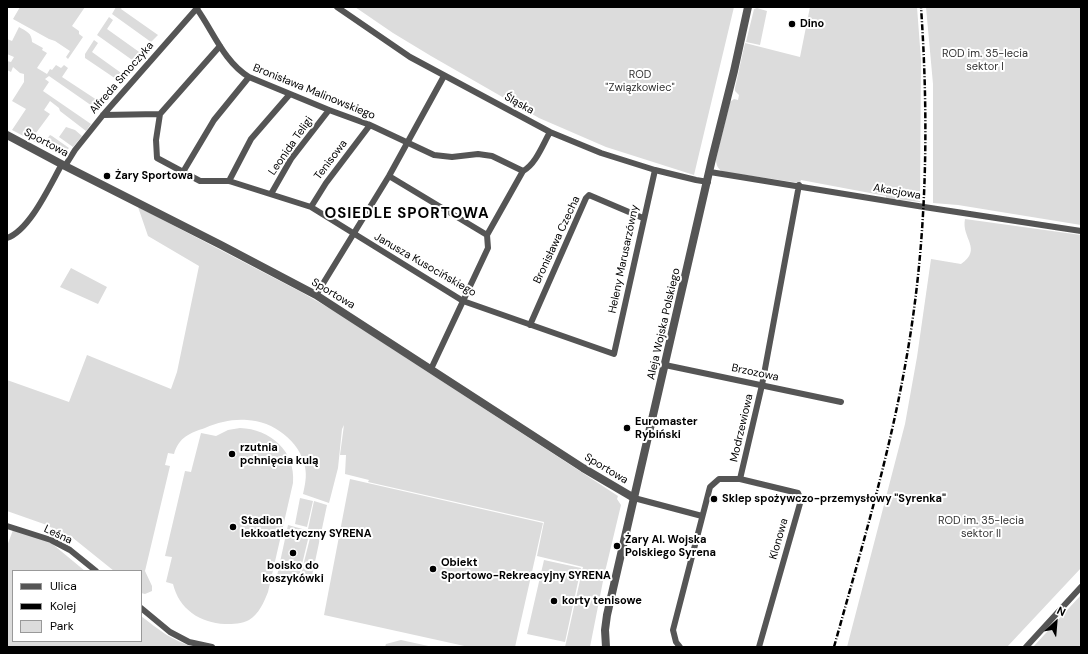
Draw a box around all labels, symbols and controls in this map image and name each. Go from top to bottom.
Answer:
place label: Dino [800,17,824,31]
marker: Dino [787,19,797,29]
street label: Alfreda Smoczyka [87,39,157,117]
park label: ROD im. 35-lecia sektor I [942,47,1028,73]
street label: Bronisława Malinowskiego [251,61,377,123]
park label: ROD "Związkowiec" [605,68,675,94]
street label: Śląska [502,91,536,117]
street label: Leonida Teligi [266,114,316,178]
street label: Sportowa [21,126,71,160]
street label: Tenisowa [312,138,350,182]
place label: Żary Sportowa [115,169,193,183]
marker: Żary Sportowa [102,171,112,181]
street label: Akacjowa [872,181,922,203]
street label: Bronisława Czecha [531,194,583,286]
street label: Heleny Marusarzówny [606,203,642,315]
district label: OSIEDLE SPORTOWA [324,205,490,223]
street label: Janusza Kusocińskiego [372,230,478,300]
street label: Aleja Wojska Polskiego [645,267,683,381]
street label: Sportowa [309,276,357,312]
street label: Brzozowa [730,362,780,384]
street label: Modrzewiowa [728,393,756,463]
place label: Euromaster Rybiński [635,415,698,441]
marker: Euromaster Rybiński [622,423,632,433]
place label: rzutnia pchnięcia kulą [240,441,318,467]
marker: rzutnia pchnięcia kulą [227,449,237,459]
street label: Sportowa [582,451,630,487]
place label: Sklep spożywczo-przemysłowy "Syrenka" [722,492,946,506]
marker: Sklep spożywczo-przemysłowy "Syrenka" [709,494,719,504]
place label: Stadion lekkoatletyczny SYRENA [241,514,371,540]
park label: ROD im. 35-lecia sektor II [938,514,1024,540]
street label: Klonowa [767,517,791,561]
marker: Stadion lekkoatletyczny SYRENA [228,522,238,532]
street label: Leśna [42,523,74,547]
place label: Żary Al. Wojska Polskiego Syrena [625,533,716,559]
marker: Żary Al. Wojska Polskiego Syrena [612,541,622,551]
marker: boisko do koszykówki [288,548,298,558]
place label: Obiekt Sportowo-Rekreacyjny SYRENA [441,556,611,582]
place label: boisko do koszykówki [262,559,324,585]
marker: Obiekt Sportowo-Rekreacyjny SYRENA [428,564,438,574]
legend [12,570,142,642]
text: Ulica [50,578,77,594]
place label: korty tenisowe [562,594,642,608]
marker: korty tenisowe [549,596,559,606]
text: Kolej [50,598,76,614]
north arrow [1036,602,1076,642]
text: N [1055,603,1068,619]
text: Park [50,618,74,634]

